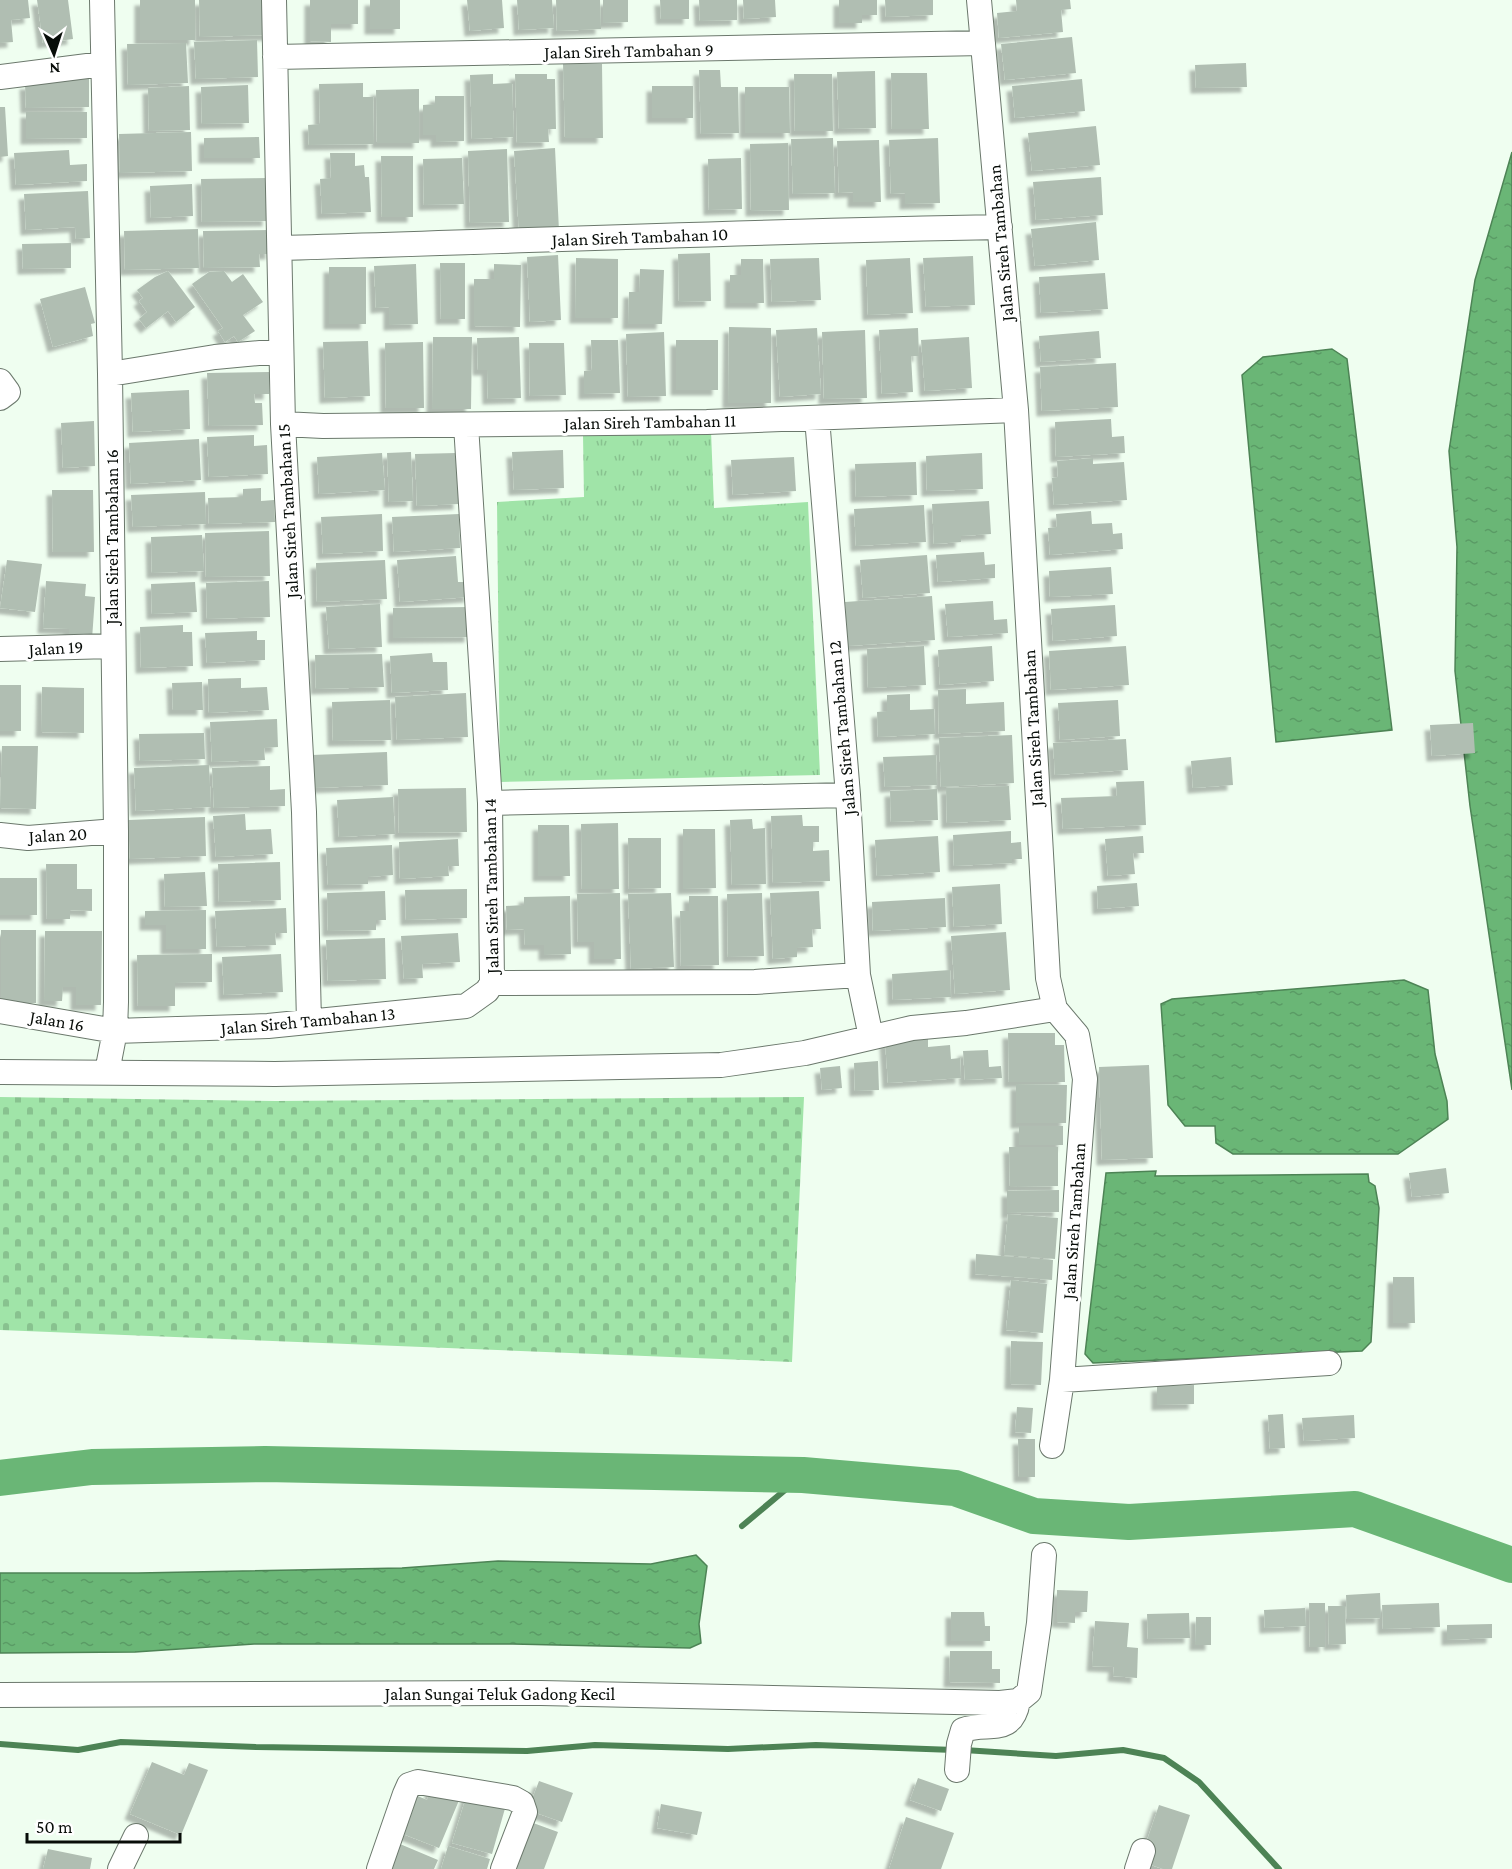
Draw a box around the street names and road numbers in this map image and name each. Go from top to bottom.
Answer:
street label: Jalan Sireh Tambahan 9 [542,40,714,63]
street label: Jalan Sireh Tambahan [984,164,1018,324]
street label: Jalan Sireh Tambahan 10 [549,224,729,250]
street label: Jalan Sireh Tambahan 11 [562,410,736,434]
street label: Jalan Sireh Tambahan 15 [273,423,303,601]
street label: Jalan Sireh Tambahan 16 [102,449,122,627]
street label: Jalan 19 [26,637,84,660]
street label: Jalan Sireh Tambahan 12 [824,640,860,818]
street label: Jalan Sireh Tambahan [1019,649,1047,809]
street label: Jalan Sireh Tambahan 14 [479,798,503,976]
street label: Jalan 20 [26,823,88,847]
street label: Jalan Sireh Tambahan 13 [218,1003,396,1039]
street label: Jalan 16 [26,1006,86,1036]
street label: Jalan Sireh Tambahan [1058,1142,1089,1302]
street label: Jalan Sungai Teluk Gadong Kecil [383,1684,616,1704]

